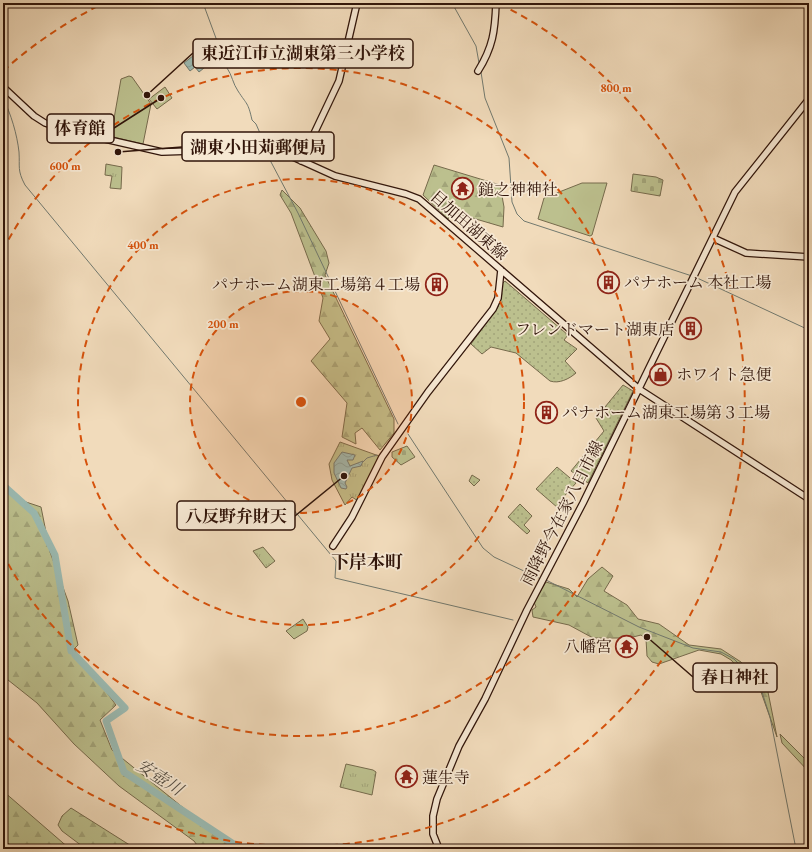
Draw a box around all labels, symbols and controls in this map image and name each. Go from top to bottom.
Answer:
callout: 東近江市立湖東第三小学校 [193,39,413,68]
text: 東近江市立湖東第三小学校 [201,42,405,64]
text: 800 m [600,80,632,96]
callout: 体育館 [47,114,114,143]
text: 体育館 [55,117,106,139]
callout: 湖東小田苅郵便局 [182,132,334,161]
text: 湖東小田苅郵便局 [190,136,326,158]
text: 600 m [49,158,81,174]
temple icon: 鎚之神神社 [450,176,476,202]
place label: 鎚之神神社 [478,179,558,200]
street label: 目加田湖東線 [426,186,512,264]
text: 400 m [127,237,159,253]
building icon: パナホーム 本社工場 [596,269,622,295]
building icon: パナホーム湖東工場第４工場 [423,271,449,297]
place label: パナホーム 本社工場 [624,272,771,293]
place label: パナホーム湖東工場第４工場 [212,274,420,295]
text: 200 m [207,316,239,332]
building icon: フレンドマート湖東店 [677,316,703,342]
place label: フレンドマート湖東店 [515,319,674,340]
shop icon: ホワイト急便 [647,361,673,387]
place label: ホワイト急便 [676,364,772,385]
centre of rings [294,395,308,409]
building icon: パナホーム湖東工場第３工場 [533,399,559,425]
place label: パナホーム湖東工場第３工場 [562,402,770,423]
street label: 雨降野今在家八日市線 [516,437,608,589]
callout: 八反野弁財天 [177,501,295,530]
text: 八反野弁財天 [185,505,287,527]
district label: 下岸本町 [331,550,403,573]
temple icon: 八幡宮 [614,633,640,659]
place label: 八幡宮 [564,636,612,657]
callout: 春日神社 [693,663,777,692]
text: 春日神社 [701,666,769,688]
water label: 安壺川 [133,754,189,801]
temple icon: 蓮生寺 [393,764,419,790]
place label: 蓮生寺 [422,767,470,788]

